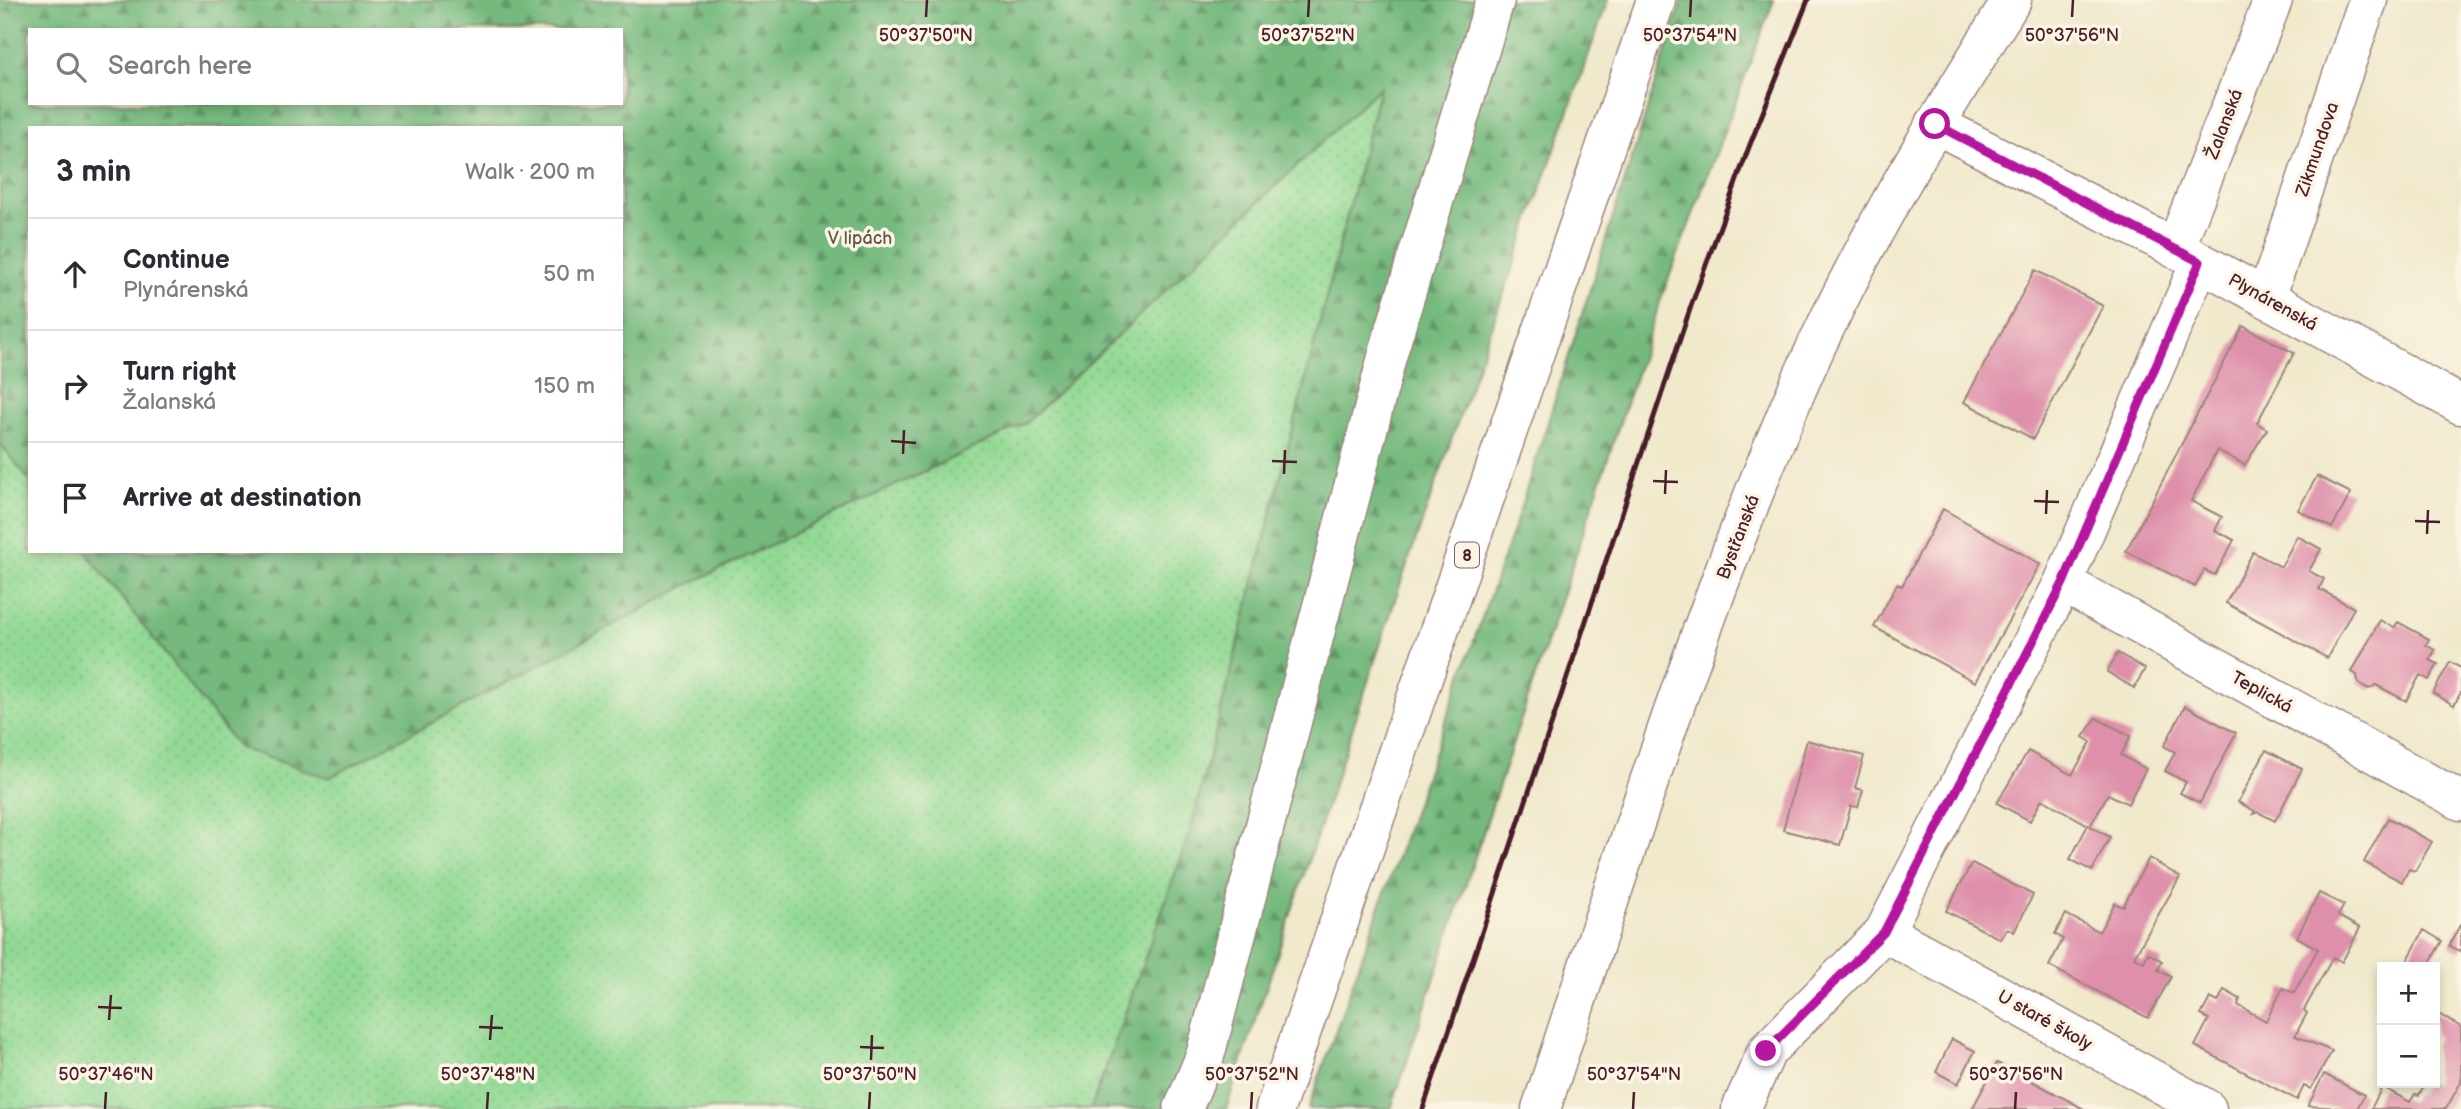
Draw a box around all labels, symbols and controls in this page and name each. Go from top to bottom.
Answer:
text: 50°37'50"N [879,25,973,46]
text: 50°37'52"N [1261,25,1355,46]
text: 50°37'54"N [1643,25,1737,46]
text: 50°37'56"N [2025,25,2119,46]
search box [28,28,623,105]
icon: search [52,48,90,86]
text: Search here [108,51,252,82]
street label: Žalanská [2199,86,2247,163]
street label: Zikmundova [2291,99,2343,200]
route start [1919,108,1950,139]
text: 3 min [56,154,131,190]
text: Walk · 200 m [465,158,595,186]
park label: V lipách [828,228,892,249]
text: Continue [123,245,230,276]
icon: ahead [56,255,94,293]
text: 50 m [543,260,595,288]
street label: Plynárenská [2225,269,2321,335]
text: Plynárenská [123,276,249,304]
text: Turn right [123,357,236,388]
icon: right [56,367,94,405]
text: 150 m [534,372,595,400]
text: Žalanská [123,388,216,416]
icon: arrive [56,479,94,517]
text: Arrive at destination [123,483,362,514]
street label: Bystřanská [1713,492,1764,582]
road number: 8 [1455,542,1479,568]
street label: Teplická [2228,667,2296,718]
map controls [2377,962,2440,1088]
button: + [2377,962,2440,1025]
street label: U staré školy [1994,986,2096,1055]
button: − [2377,1025,2440,1088]
route end [1750,1035,1781,1066]
text: 50°37'46"N [58,1064,154,1085]
text: 50°37'48"N [441,1064,535,1085]
text: 50°37'50"N [823,1064,917,1085]
text: 50°37'52"N [1205,1064,1299,1085]
text: 50°37'54"N [1587,1064,1681,1085]
text: 50°37'56"N [1969,1064,2063,1085]

